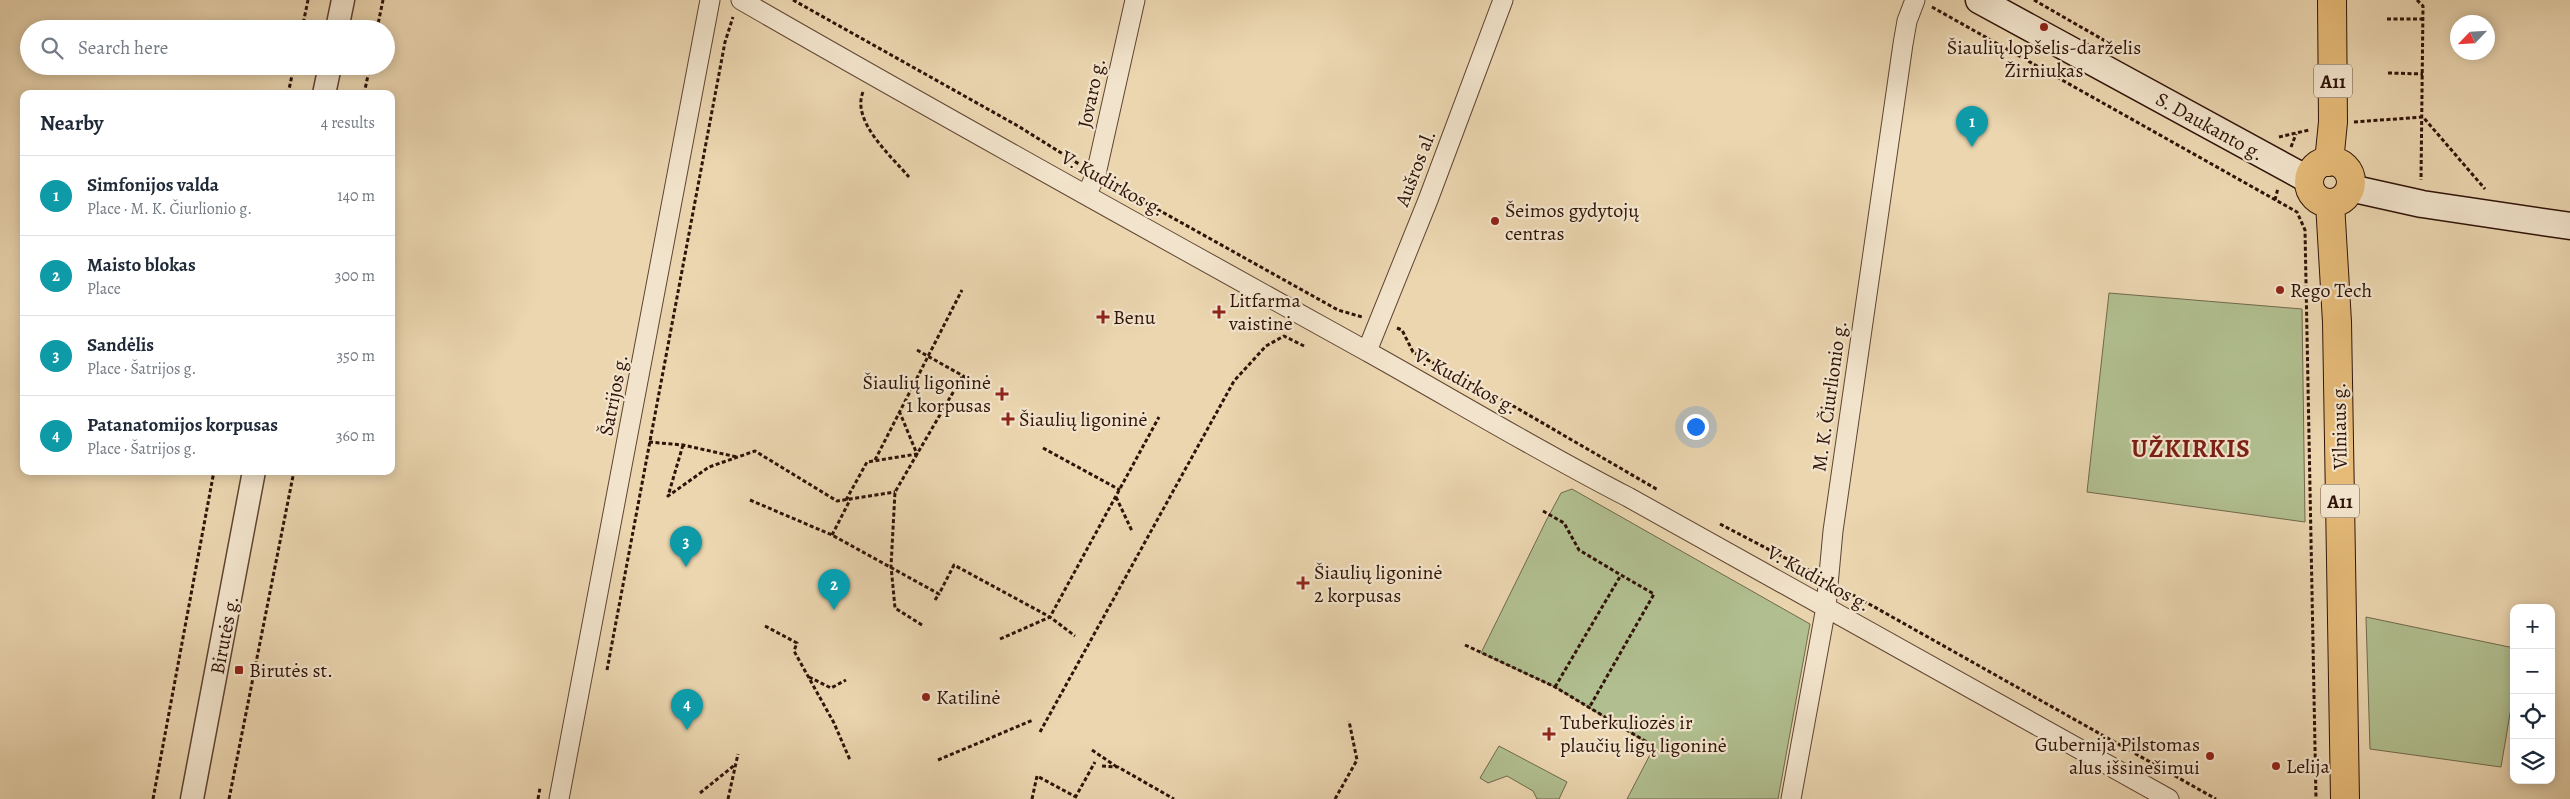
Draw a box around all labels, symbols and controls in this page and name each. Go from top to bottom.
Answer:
north arrow [2450,15,2495,60]
search box [20,20,395,75]
marker: Šiaulių lopšelis-darželis Žirniukas [2038,21,2050,33]
icon: search [38,34,66,62]
place label: Šiaulių lopšelis-darželis Žirniukas [1947,34,2141,84]
text: Search here [78,35,168,61]
street label: Jovaro g. [1071,56,1112,131]
road number: A11 [2314,64,2352,98]
street label: S. Daukanto g. [2151,86,2269,167]
pin: 1 [1956,106,1988,147]
text: Nearby [40,109,103,137]
text: 4 results [321,112,375,134]
street label: Aušros al. [1388,126,1442,211]
street label: V. Kudirkos g. [1055,143,1169,223]
text: Simfonijos valda [87,172,219,198]
text: 1 [53,185,59,207]
text: 140 m [337,185,375,207]
place label: Šeimos gydytojų centras [1505,197,1640,247]
text: Place · M. K. Čiurlionio g. [87,198,252,220]
marker: Šeimos gydytojų centras [1489,215,1501,227]
text: Maisto blokas [87,252,196,278]
text: 2 [52,265,60,287]
text: 300 m [335,265,375,287]
place label: Rego Tech [2290,277,2372,304]
text: Place [87,278,121,300]
marker: Rego Tech [2274,284,2286,296]
place label: Litfarma vaistinė [1228,287,1301,337]
place label: Benu [1113,304,1156,331]
marker: Litfarma vaistinė [1213,306,1225,318]
marker: Benu [1097,311,1109,323]
street label: M. K. Čiurlionio g. [1806,319,1853,473]
text: Sandėlis [87,332,154,358]
street label: V. Kudirkos g. [1408,341,1522,421]
text: 3 [53,345,59,367]
text: 350 m [336,345,375,367]
street label: Šatrijos g. [592,352,635,438]
text: Place · Šatrijos g. [87,358,196,380]
place label: Šiaulių ligoninė 1 korpusas [863,369,991,419]
street label: Vilniaus g. [2325,382,2354,471]
marker: Šiaulių ligoninė 1 korpusas [995,387,1009,401]
place label: Šiaulių ligoninė [1019,406,1148,433]
text: Patanatomijos korpusas [87,412,278,438]
marker: Šiaulių ligoninė [1001,412,1015,426]
your location [1683,414,1709,440]
text: 4 [52,425,60,447]
text: 360 m [336,425,375,447]
district label: UŽKIRKIS [2131,432,2251,466]
text: Place · Šatrijos g. [87,438,196,460]
road number: A11 [2321,484,2359,518]
pin: 3 [670,526,702,567]
street label: V. Kudirkos g. [1761,538,1875,618]
place label: Šiaulių ligoninė 2 korpusas [1314,559,1443,609]
pin: 2 [818,569,850,610]
marker: Šiaulių ligoninė 2 korpusas [1296,576,1310,590]
street label: Birutės g. [204,593,245,677]
map controls [2510,604,2555,784]
button: + [2510,604,2555,649]
button: − [2510,649,2555,694]
place label: Birutės st. [249,657,333,684]
marker: Birutės st. [233,664,245,676]
place label: Katilinė [936,684,1000,711]
pin: 4 [671,689,703,730]
marker: Katilinė [920,691,932,703]
button: locate [2510,694,2555,739]
place label: Tuberkuliozės ir plaučių ligų ligoninė [1560,709,1727,759]
marker: Tuberkuliozės ir plaučių ligų ligoninė [1542,727,1556,741]
place label: Gubernija Pilstomas alus išsinešimui [2035,731,2200,781]
button: layers [2510,739,2555,784]
marker: Gubernija Pilstomas alus išsinešimui [2204,750,2216,762]
place label: Lelija [2286,753,2331,780]
marker: Lelija [2270,760,2282,772]

